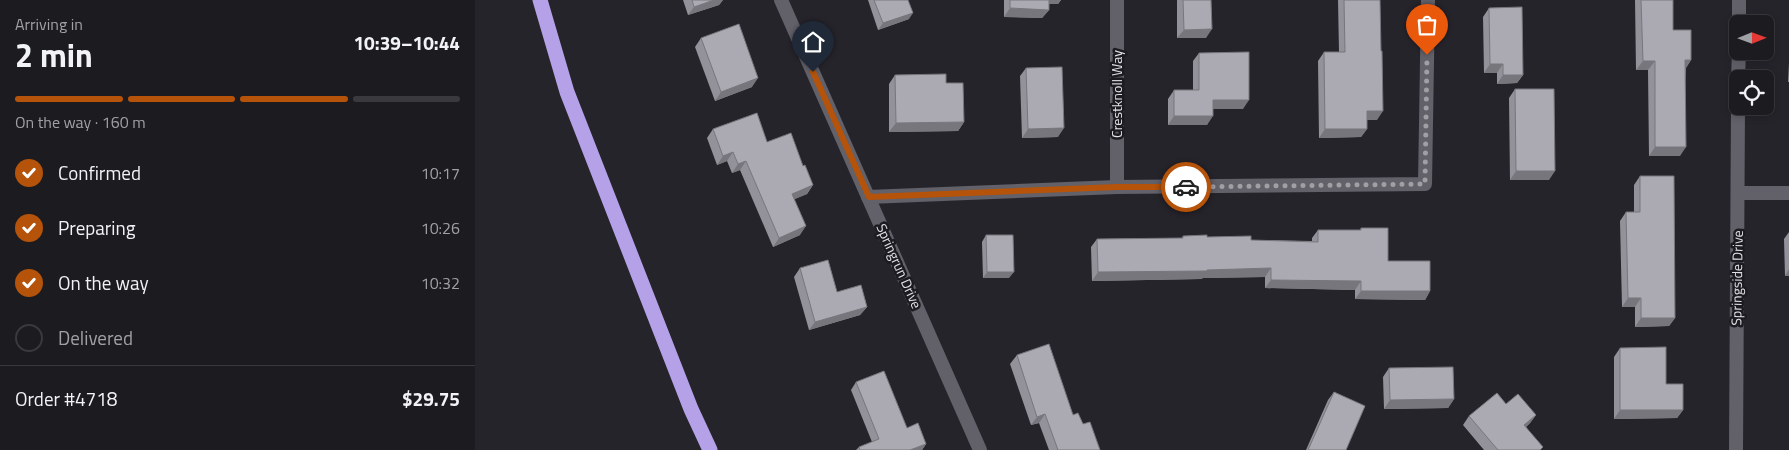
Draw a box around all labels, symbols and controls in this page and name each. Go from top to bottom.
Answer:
pin [1406,4,1448,55]
icon: bag [1413,11,1441,39]
text: Arriving in [15,12,83,36]
north arrow [1729,15,1774,60]
map controls [1729,15,1774,115]
pin [792,21,834,72]
text: 10:39–10:44 [353,28,460,57]
icon: home [799,28,827,56]
text: 2 min [15,31,93,79]
street label: Crestknoll Way [1106,50,1127,138]
button: locate [1729,70,1774,115]
text: On the way · 160 m [15,110,146,134]
text: Confirmed [58,158,141,187]
icon: check [15,159,43,187]
text: 10:17 [421,161,460,185]
courier [1161,162,1211,212]
icon: car [1172,173,1200,201]
text: Preparing [58,213,135,242]
icon: check [15,214,43,242]
text: 10:26 [421,216,460,240]
street label: Springrun Drive [871,220,928,312]
street label: Springside Drive [1725,230,1748,326]
text: On the way [58,268,149,297]
icon: check [15,269,43,297]
text: 10:32 [421,271,460,295]
text: Delivered [58,323,133,352]
text: Order #4718 [15,384,117,413]
text: $29.75 [402,384,460,413]

